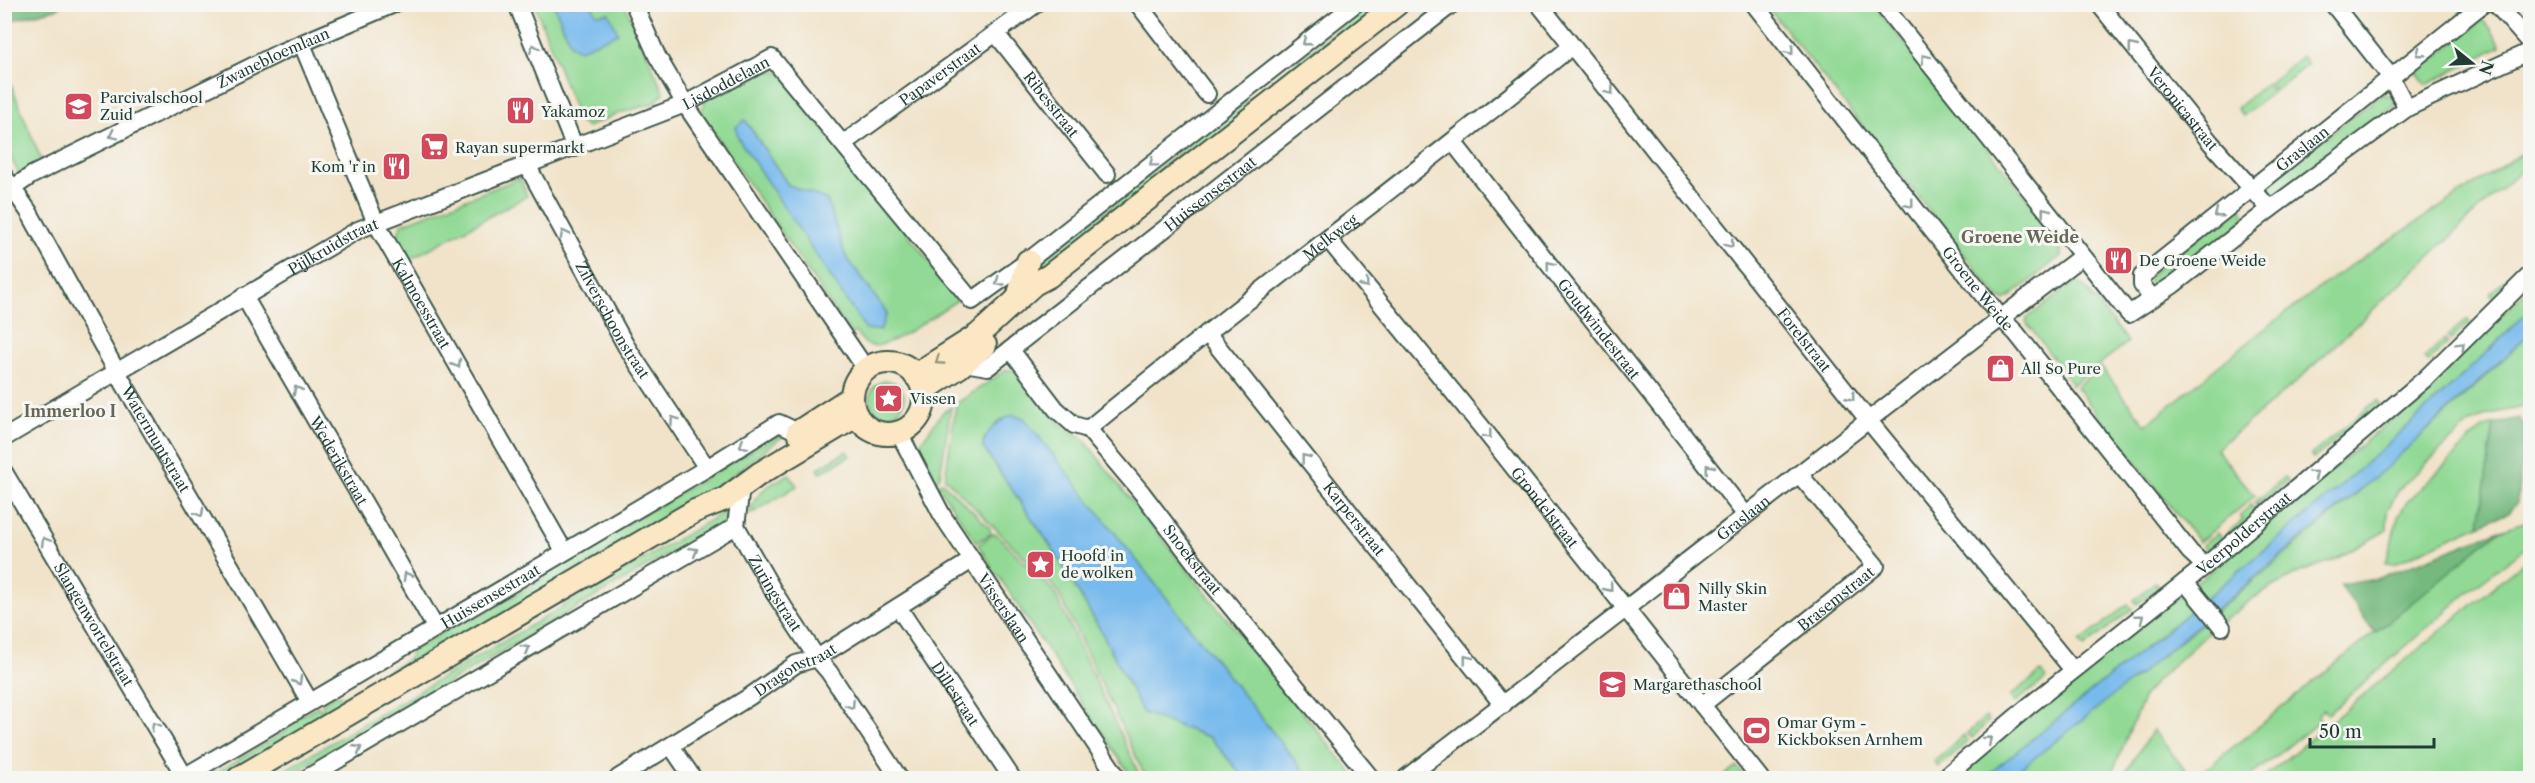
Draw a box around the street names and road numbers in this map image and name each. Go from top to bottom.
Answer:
street label: Zwanebloemlaan [213,23,333,92]
street label: Papaverstraat [895,38,985,110]
street label: Lisdoddelaan [679,51,773,113]
street label: Veronicastraat [2143,62,2223,155]
street label: Ribesstraat [1020,67,1084,141]
street label: Graslaan [2272,121,2333,175]
street label: Huissensestraat [1160,151,1260,235]
street label: Melkweg [1299,210,1361,264]
street label: Pijlkruidstraat [284,213,381,279]
street label: Groene Weide [1939,242,2018,335]
street label: Kalmoesstraat [388,254,456,352]
street label: Zilverschoonstraat [572,258,655,383]
street label: Goudwindestraat [1554,274,1645,383]
street label: Forelstraat [1773,304,1836,376]
street label: Watermuntstraat [117,381,195,496]
street label: Wederikstraat [305,412,373,509]
street label: Grondelstraat [1507,463,1583,552]
street label: Karperstraat [1319,478,1390,560]
street label: Veerpolderstraat [2192,487,2295,579]
street label: Graslaan [1713,490,1774,544]
street label: Snoekstraat [1160,520,1227,599]
street label: Zuringstraat [745,551,807,635]
street label: Slangenwortelstraat [50,559,139,690]
street label: Huissensestraat [437,559,544,632]
street label: Brasemstraat [1793,561,1878,635]
street label: Visserslaan [973,568,1034,646]
street label: Dragonstraat [750,639,840,700]
street label: Dillestraat [927,658,984,730]

